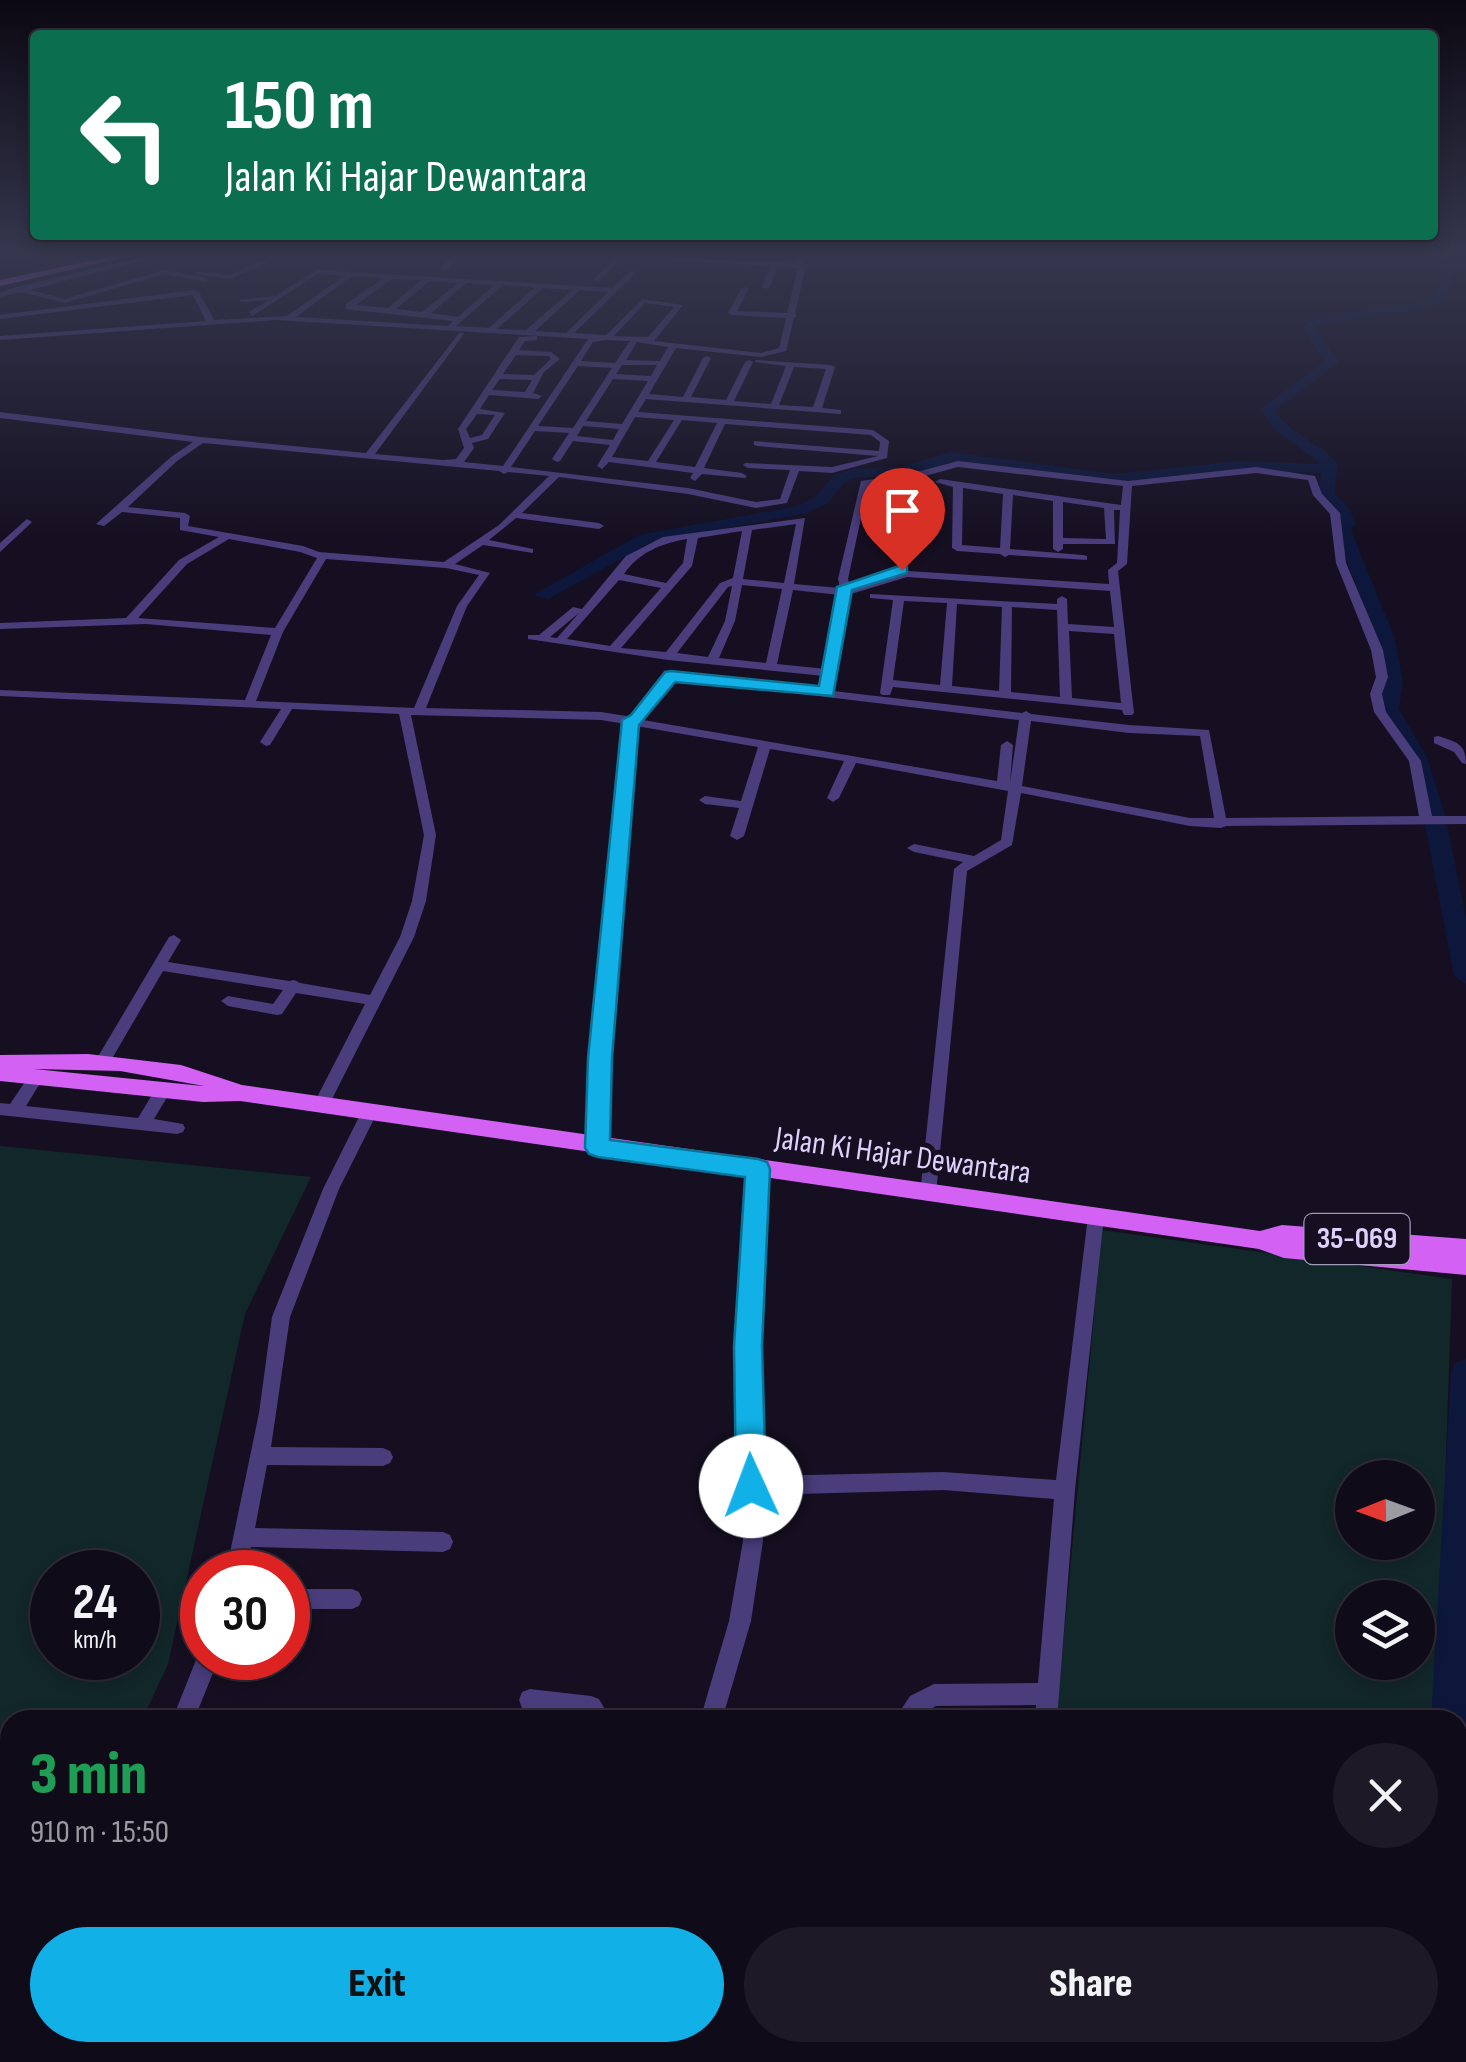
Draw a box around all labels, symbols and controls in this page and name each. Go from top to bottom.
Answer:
text: 150 m [225,65,374,149]
icon: left [60,70,190,200]
text: Jalan Ki Hajar Dewantara [225,150,587,205]
pin [860,468,945,571]
icon: arrive [875,483,930,538]
street label: Jalan Ki Hajar Dewantara [772,1119,1033,1193]
road number: 35-069 [1304,1214,1410,1264]
position arrow [699,1434,803,1538]
north arrow [1335,1460,1435,1560]
map controls [1335,1460,1435,1680]
speed limit sign: 30 [180,1550,310,1680]
text: 24 [73,1573,117,1633]
button: layers [1335,1580,1435,1680]
text: km/h [73,1625,117,1656]
text: 3 min [30,1739,147,1811]
button: close [1333,1743,1438,1848]
text: 910 m · 15:50 [30,1813,169,1852]
button: Exit [30,1927,724,2042]
button: Share [744,1927,1438,2042]

